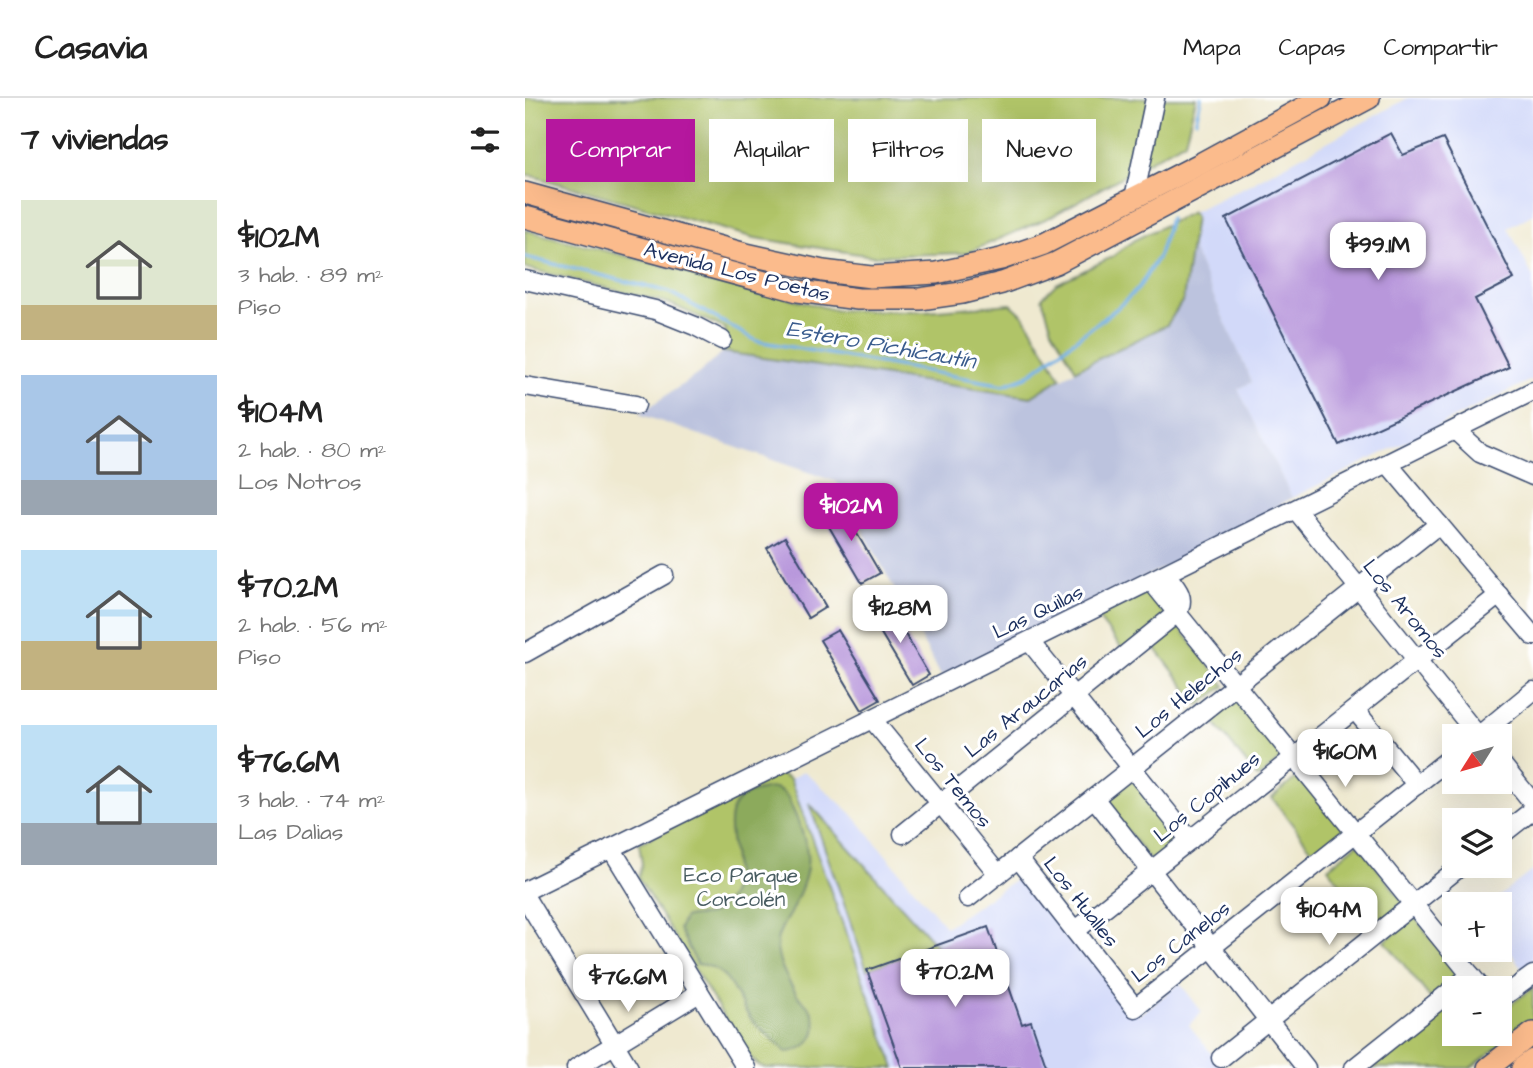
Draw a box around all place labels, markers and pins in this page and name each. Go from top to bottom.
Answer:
pin: $99.1M [1321,222,1435,282]
pin: $102M [802,484,900,543]
pin: $128M [851,586,949,645]
pin: $160M [1296,730,1394,789]
pin: $104M [1280,888,1378,947]
pin: $70.2M [898,950,1012,1009]
pin: $76.6M [571,954,685,1014]

